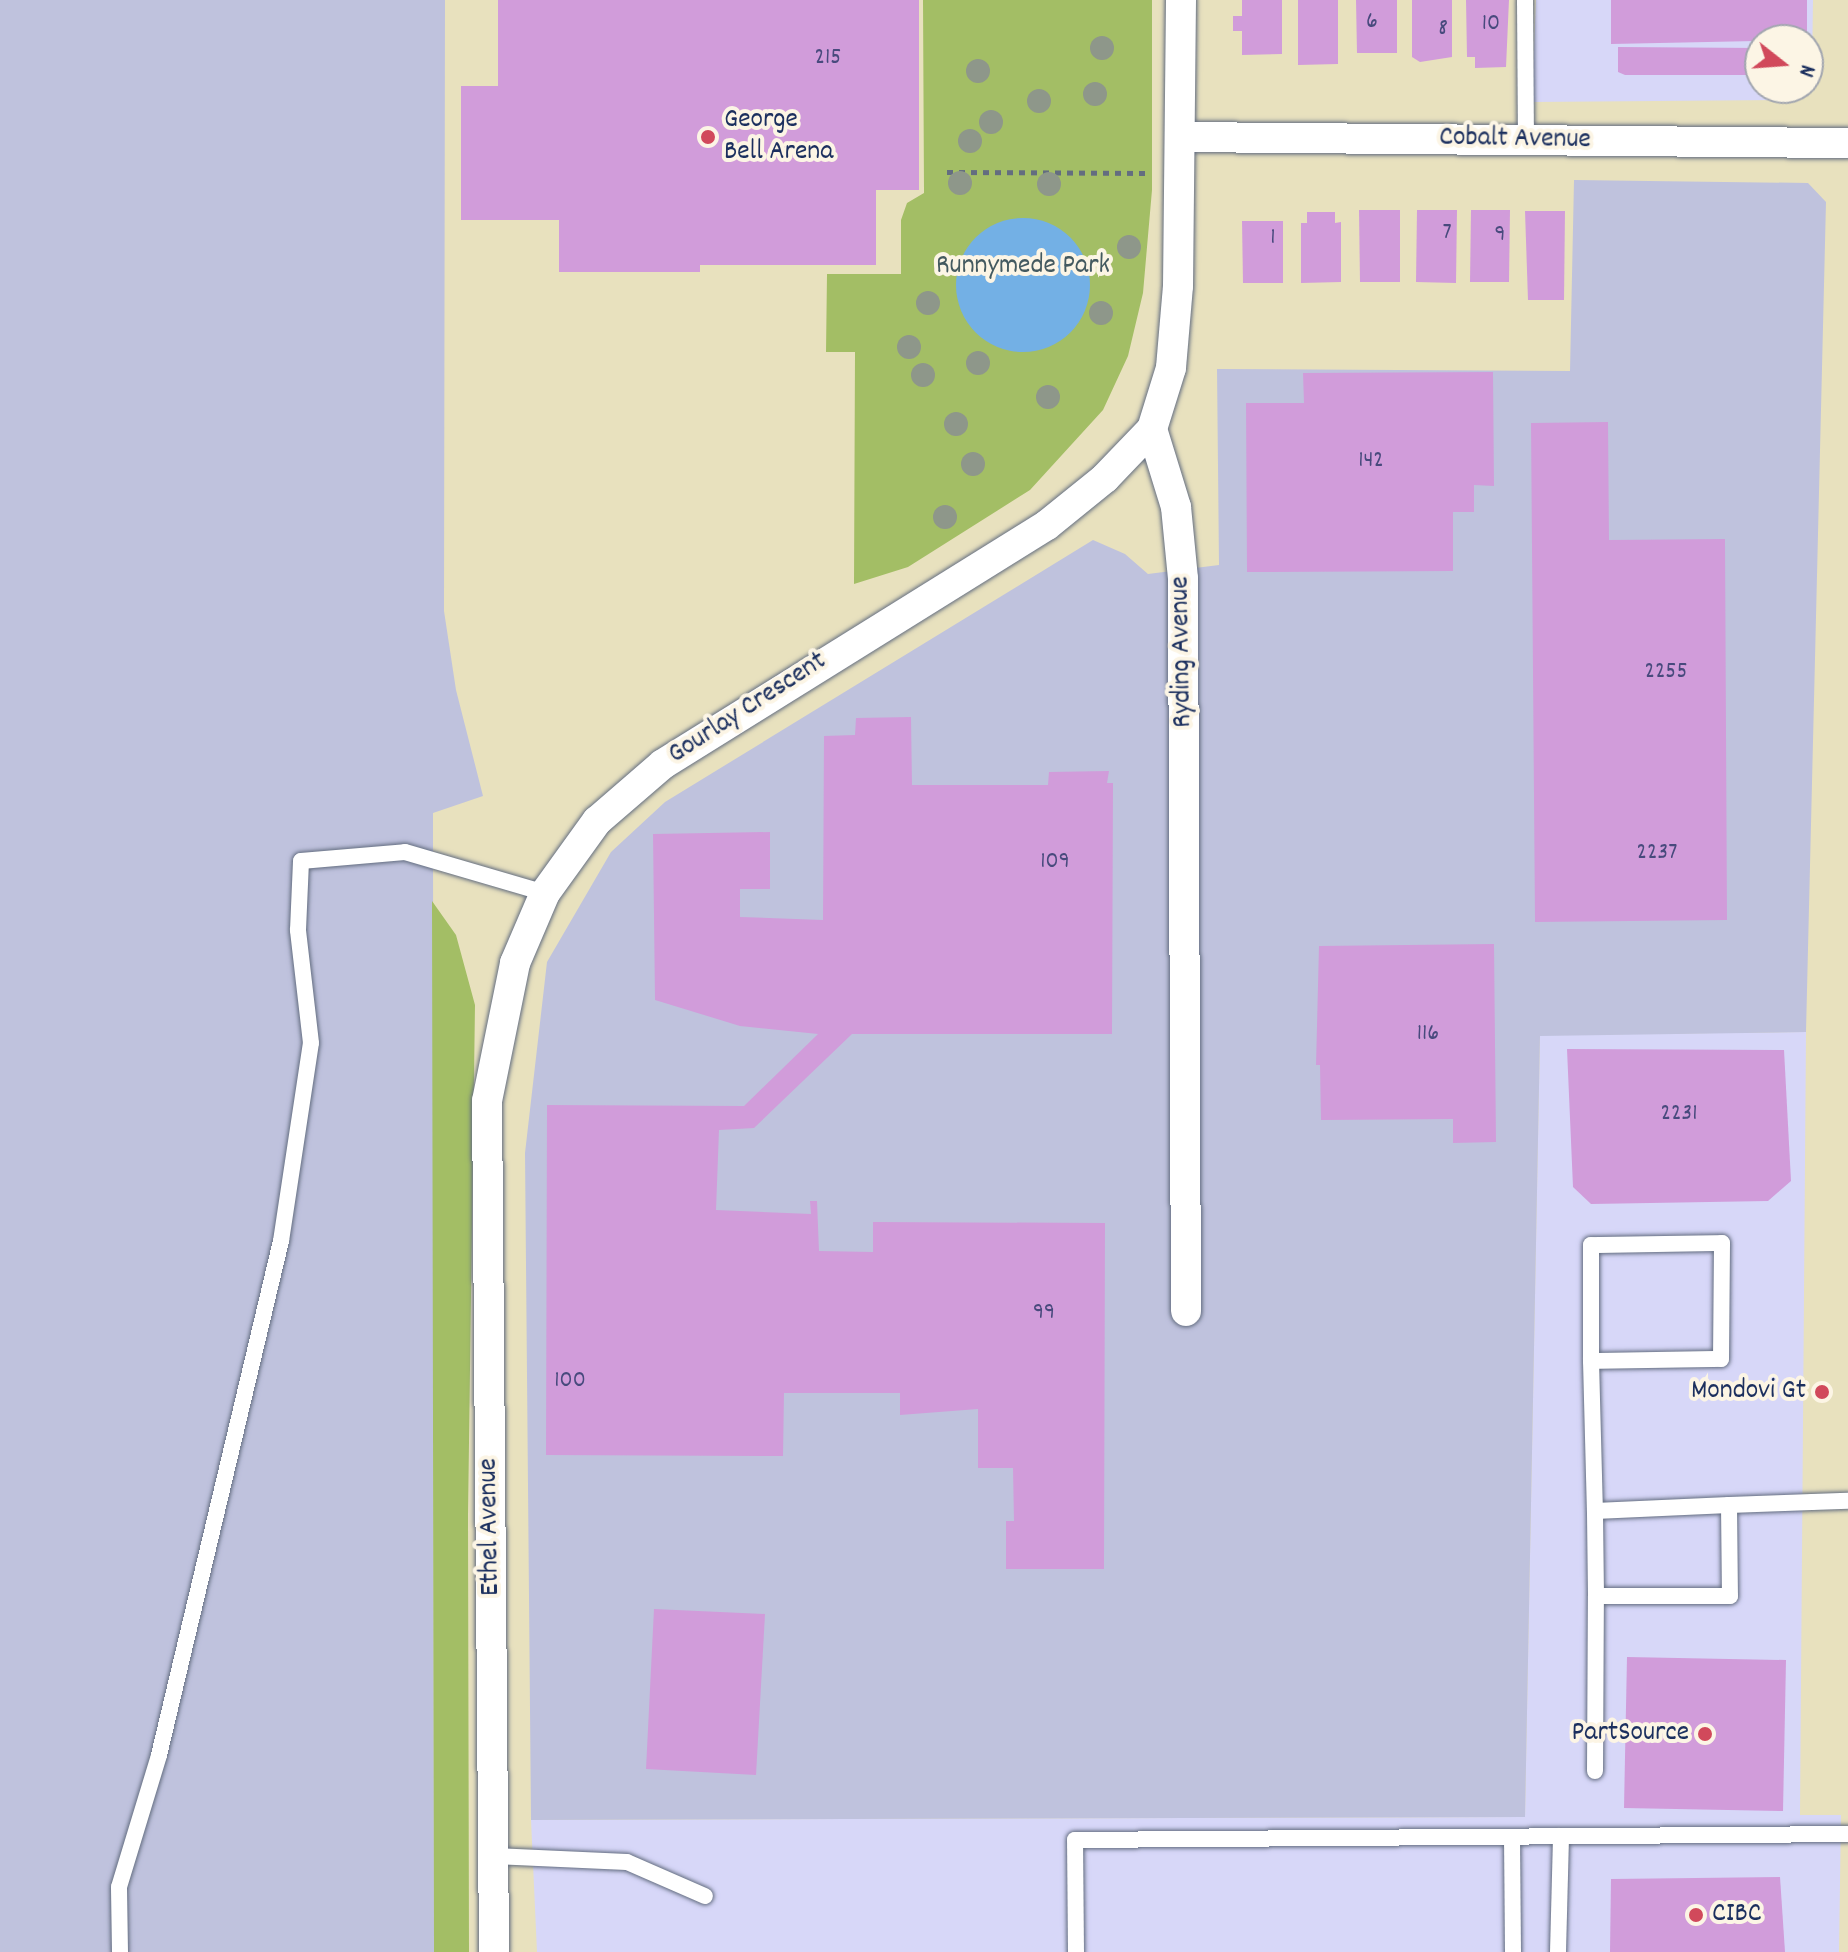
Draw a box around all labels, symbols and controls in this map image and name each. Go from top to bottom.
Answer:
house number: 6 [1366,9,1378,37]
house number: 10 [1482,11,1500,39]
house number: 8 [1438,16,1448,44]
north arrow [1744,24,1824,104]
house number: 215 [815,45,841,73]
text: N [1789,61,1822,80]
place label: George Bell Arena [724,104,833,170]
street label: Cobalt Avenue [1439,122,1591,158]
marker: George Bell Arena [699,128,717,146]
house number: 7 [1442,220,1452,248]
house number: 9 [1495,222,1505,250]
house number: 1 [1270,225,1276,253]
park label: Runnymede Park [936,250,1110,284]
house number: 142 [1358,448,1384,476]
street label: Ryding Avenue [1165,576,1201,728]
street label: Gourlay Crescent [663,645,833,773]
house number: 2255 [1644,659,1688,687]
house number: 2237 [1637,840,1677,868]
house number: 109 [1040,849,1070,877]
house number: 116 [1417,1021,1439,1049]
house number: 2231 [1661,1101,1697,1129]
house number: 99 [1033,1300,1055,1328]
house number: 100 [554,1368,586,1396]
place label: Mondovi Gt [1691,1375,1806,1409]
marker: Mondovi Gt [1813,1383,1831,1401]
street label: Ethel Avenue [473,1458,509,1596]
place label: PartSource [1572,1717,1689,1751]
marker: PartSource [1696,1725,1714,1743]
place label: CIBC [1712,1898,1762,1932]
marker: CIBC [1687,1906,1705,1924]

